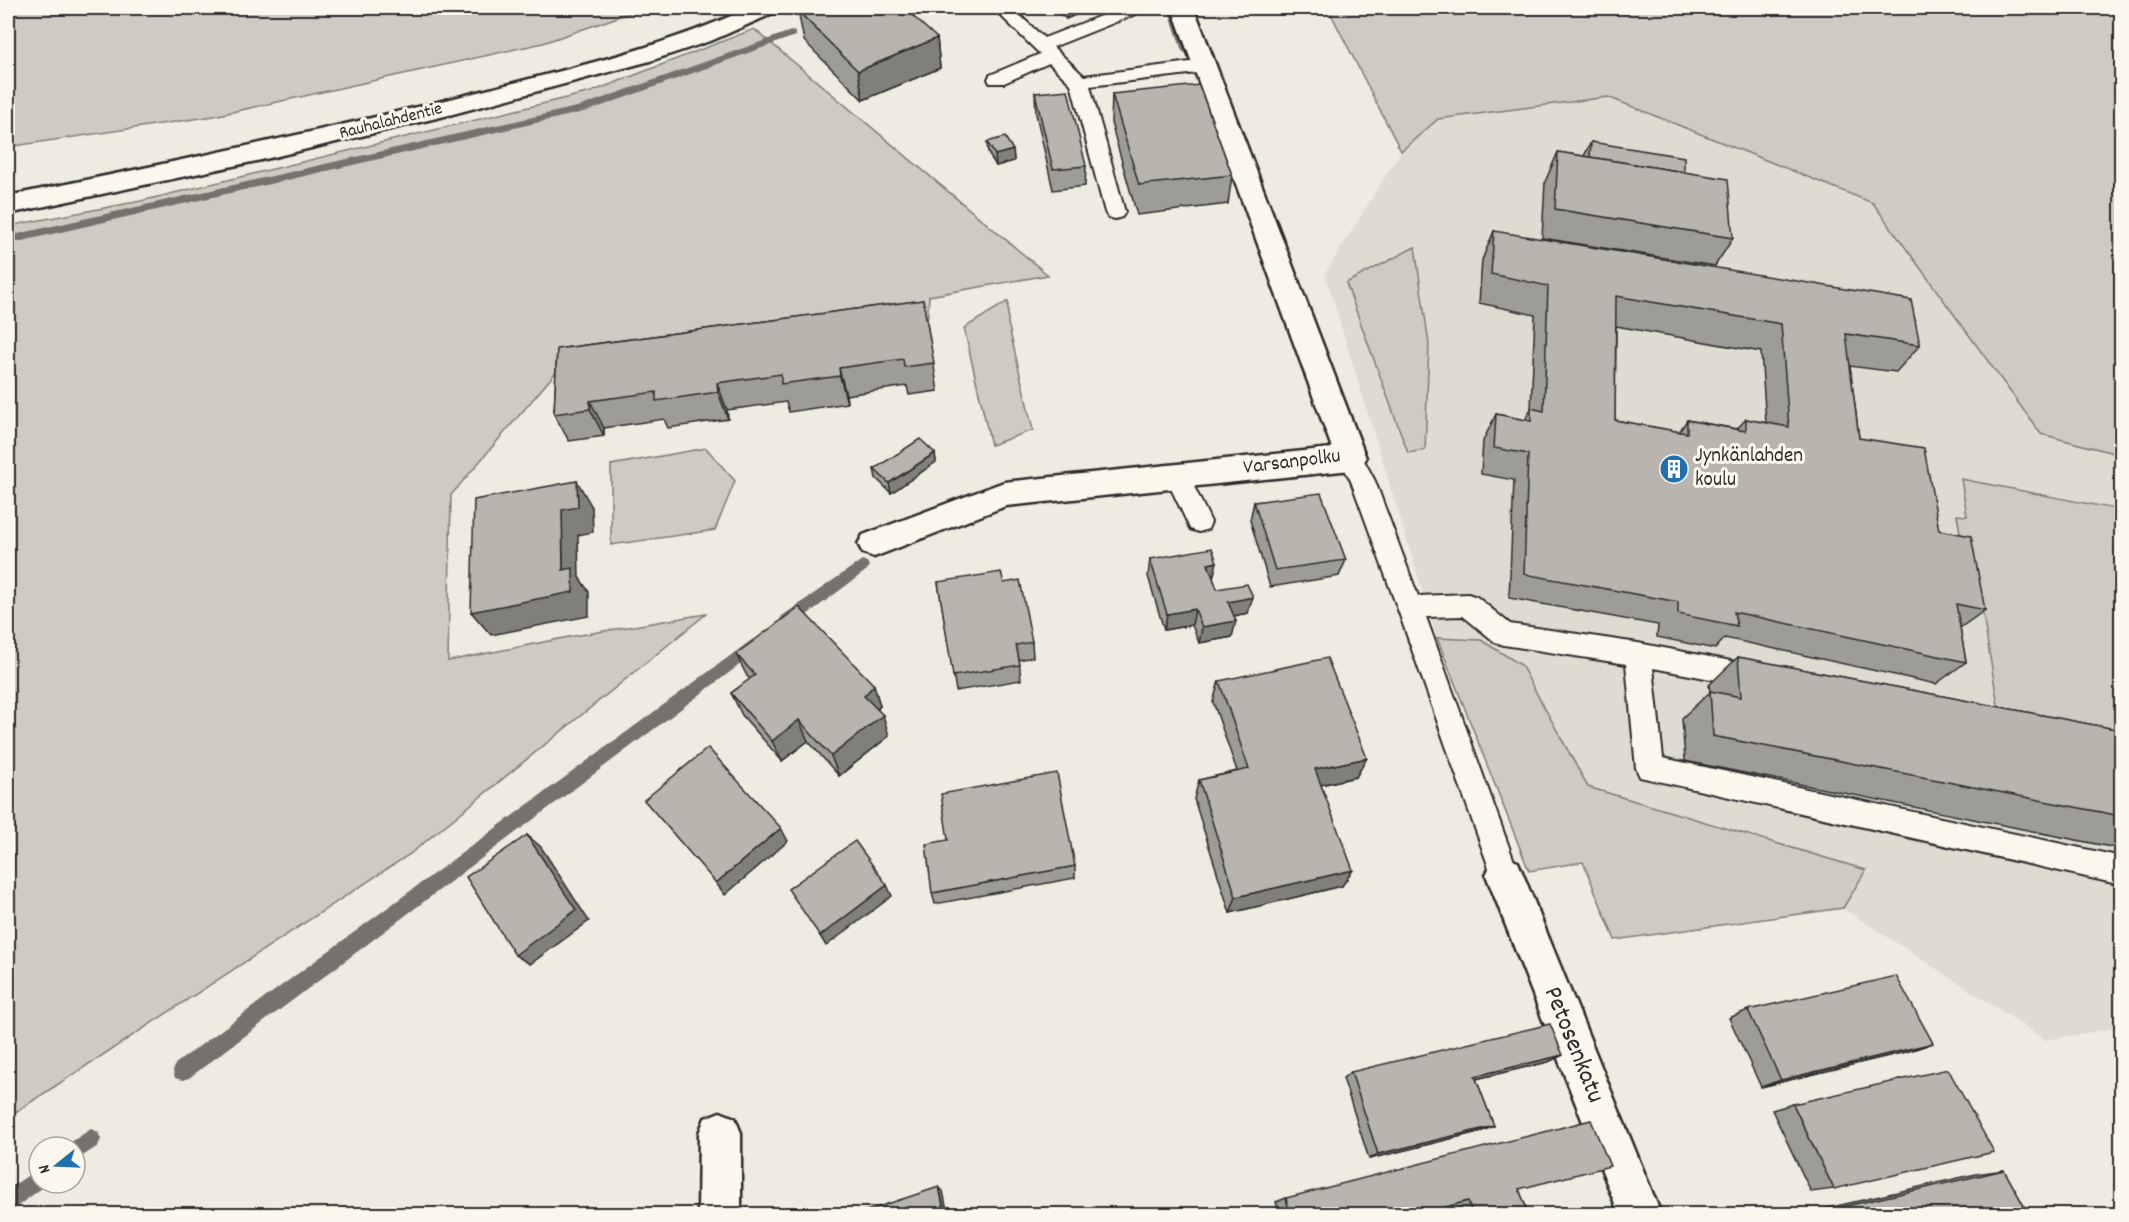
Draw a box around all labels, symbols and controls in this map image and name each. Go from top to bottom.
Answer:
street label: Rauhalahdentie [337,97,445,147]
street label: Varsanpolku [1242,442,1342,484]
place label: Jynkänlahden koulu [1695,442,1803,496]
building icon: Jynkänlahden koulu [1658,453,1690,485]
street label: Petosenkatu [1533,981,1613,1109]
north arrow [27,1135,87,1195]
text: N [33,1161,57,1176]

